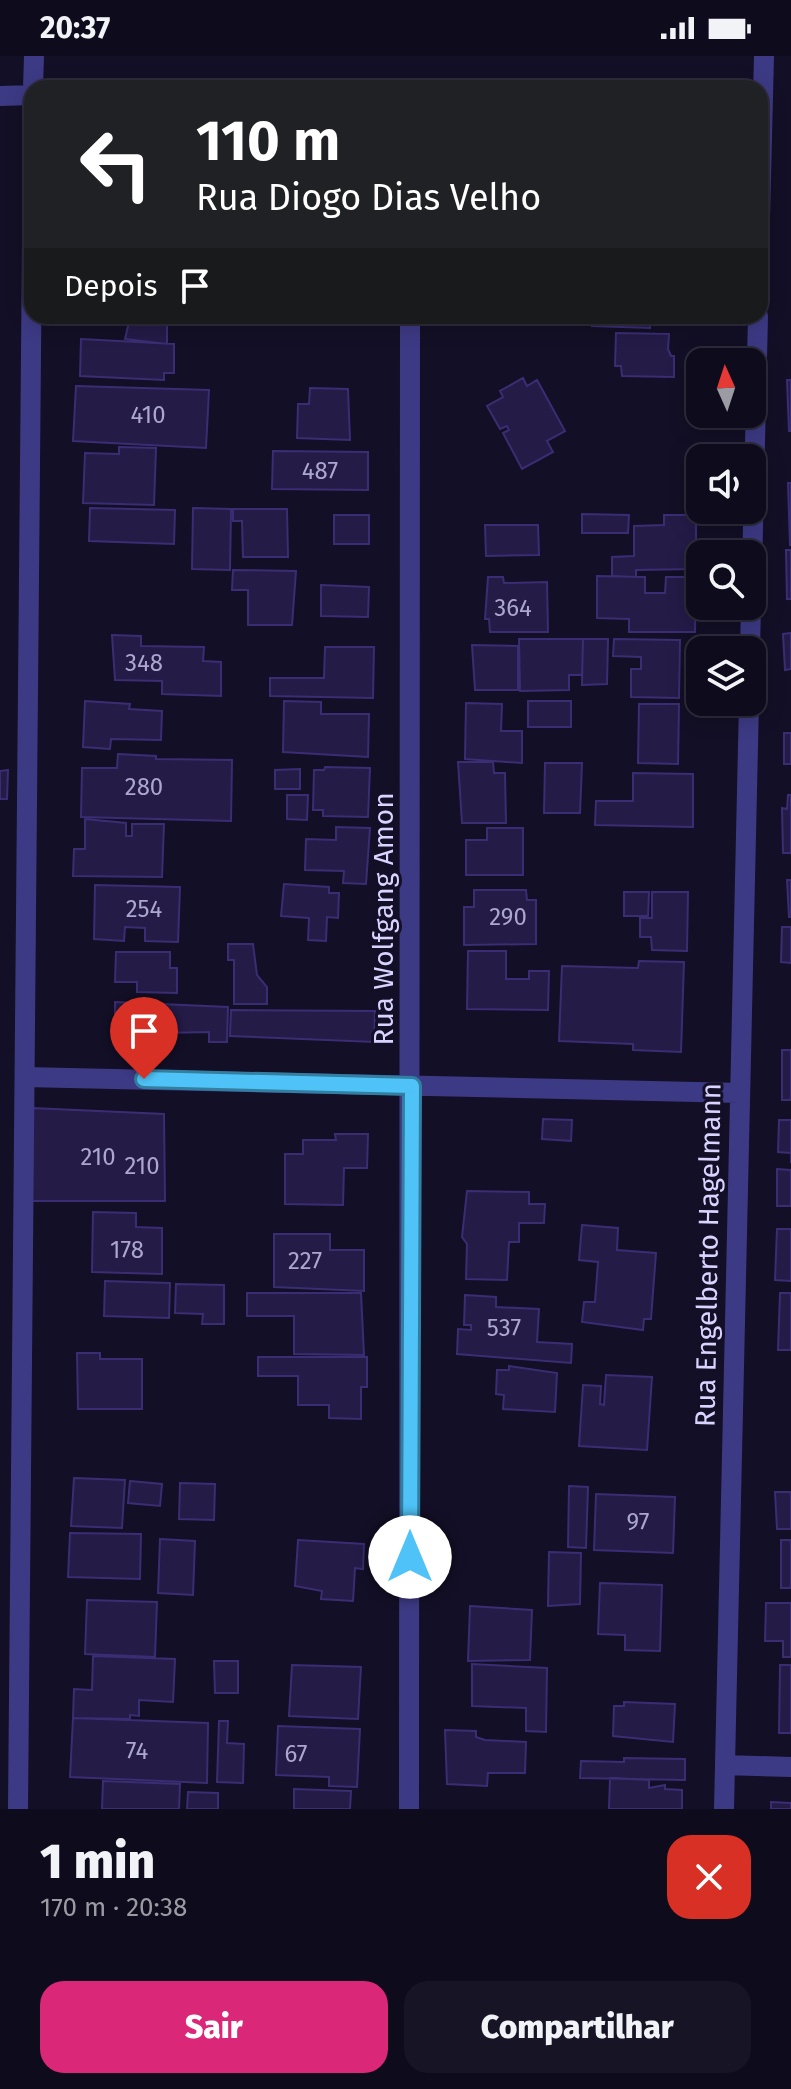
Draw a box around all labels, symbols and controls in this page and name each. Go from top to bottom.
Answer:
text: 20:37 [40,10,110,46]
text: 110 m [196,108,340,175]
icon: left [64,112,168,216]
text: Rua Diogo Dias Velho [196,176,541,220]
icon: arrive [173,264,217,308]
text: Depois [64,268,157,304]
north arrow [686,348,766,428]
map controls [686,348,766,716]
house number: 410 [130,401,166,429]
button: sound [686,444,766,524]
house number: 487 [302,457,338,485]
button: search [686,540,766,620]
house number: 364 [494,594,532,622]
button: layers [686,636,766,716]
house number: 348 [125,649,163,677]
house number: 280 [125,773,163,801]
street label: Rua Wolfgang Amon [367,792,400,1046]
house number: 254 [126,895,163,923]
house number: 290 [489,903,527,931]
pin [110,997,178,1079]
icon: arrive [122,1009,166,1053]
street label: Rua Engelberto Hagelmann [688,1083,728,1427]
house number: 210 [80,1143,116,1171]
house number: 210 [124,1152,160,1180]
house number: 178 [110,1236,144,1264]
house number: 227 [288,1247,322,1275]
house number: 537 [487,1314,521,1342]
house number: 97 [627,1508,649,1536]
position arrow [368,1515,452,1599]
house number: 74 [126,1737,148,1765]
house number: 67 [285,1740,307,1768]
text: 1 min [40,1833,155,1891]
button: close [667,1835,751,1919]
text: 170 m · 20:38 [40,1892,187,1923]
button: Sair [40,1981,388,2073]
button: Compartilhar [404,1981,751,2073]

